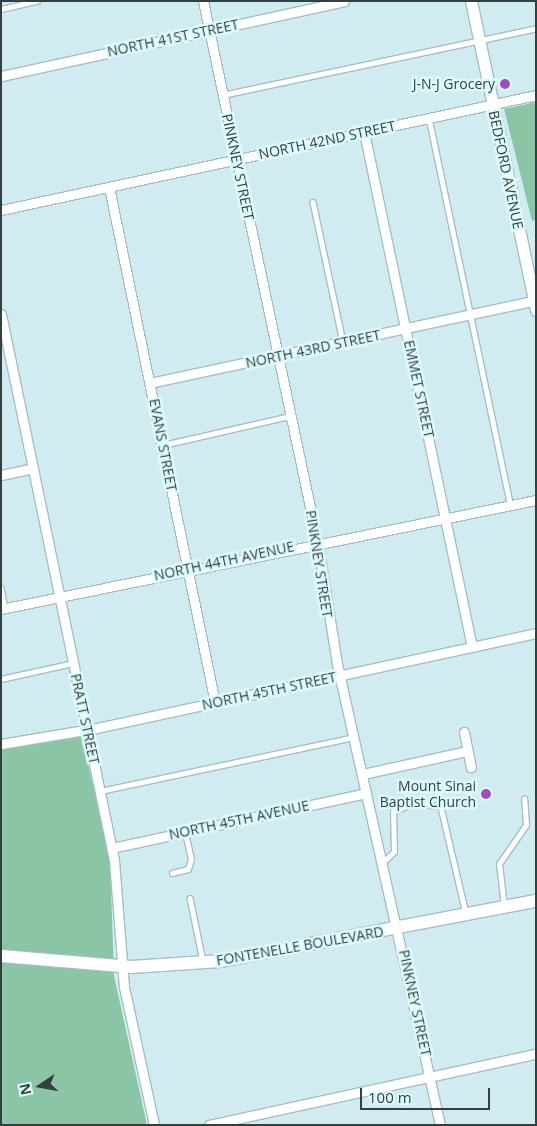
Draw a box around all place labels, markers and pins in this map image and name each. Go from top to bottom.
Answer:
place label: J-N-J Grocery [413,76,495,92]
marker: J-N-J Grocery [499,78,511,90]
place label: Mount Sinai Baptist Church [380,778,476,810]
marker: Mount Sinai Baptist Church [480,788,492,800]

